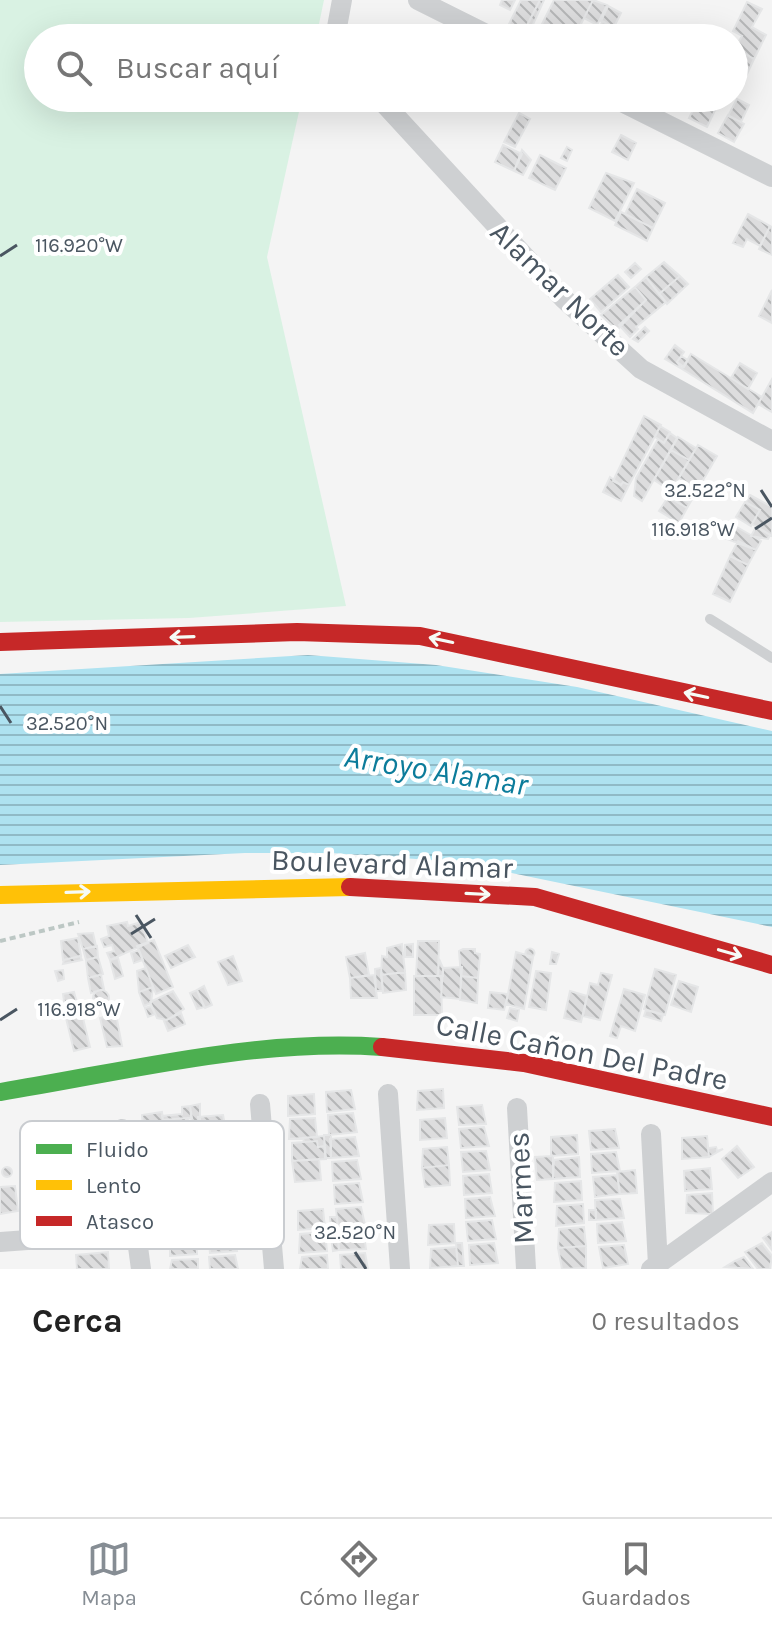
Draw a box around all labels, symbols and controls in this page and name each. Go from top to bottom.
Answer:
search box [24,24,748,112]
icon: search [52,46,96,90]
text: Buscar aquí [116,50,280,86]
street label: Alamar Norte [483,214,637,364]
text: 116.920°W [35,234,123,257]
text: 32.522°N [664,479,746,502]
text: 116.918°W [651,518,735,541]
one-way arrow [169,630,196,645]
one-way arrow [429,632,455,647]
one-way arrow [683,687,709,702]
text: 32.520°N [26,712,108,735]
water label: Arroyo Alamar [341,738,531,803]
street label: Boulevard Alamar [270,842,514,886]
one-way arrow [64,885,91,900]
one-way arrow [464,887,491,902]
one-way arrow [716,946,742,961]
text: 116.918°W [37,998,121,1021]
street label: Calle Cañon Del Padre [433,1006,731,1098]
legend [20,1121,284,1249]
street label: Marmes [500,1131,542,1245]
text: Fluido [86,1137,149,1163]
text: Lento [86,1173,141,1199]
text: Atasco [86,1209,154,1235]
text: 32.520°N [314,1221,396,1244]
text: Cerca [32,1301,123,1341]
text: 0 resultados [592,1306,740,1337]
tab: Mapa [81,1537,137,1611]
tab: Cómo llegar [299,1537,419,1611]
tab: Guardados [581,1537,691,1611]

